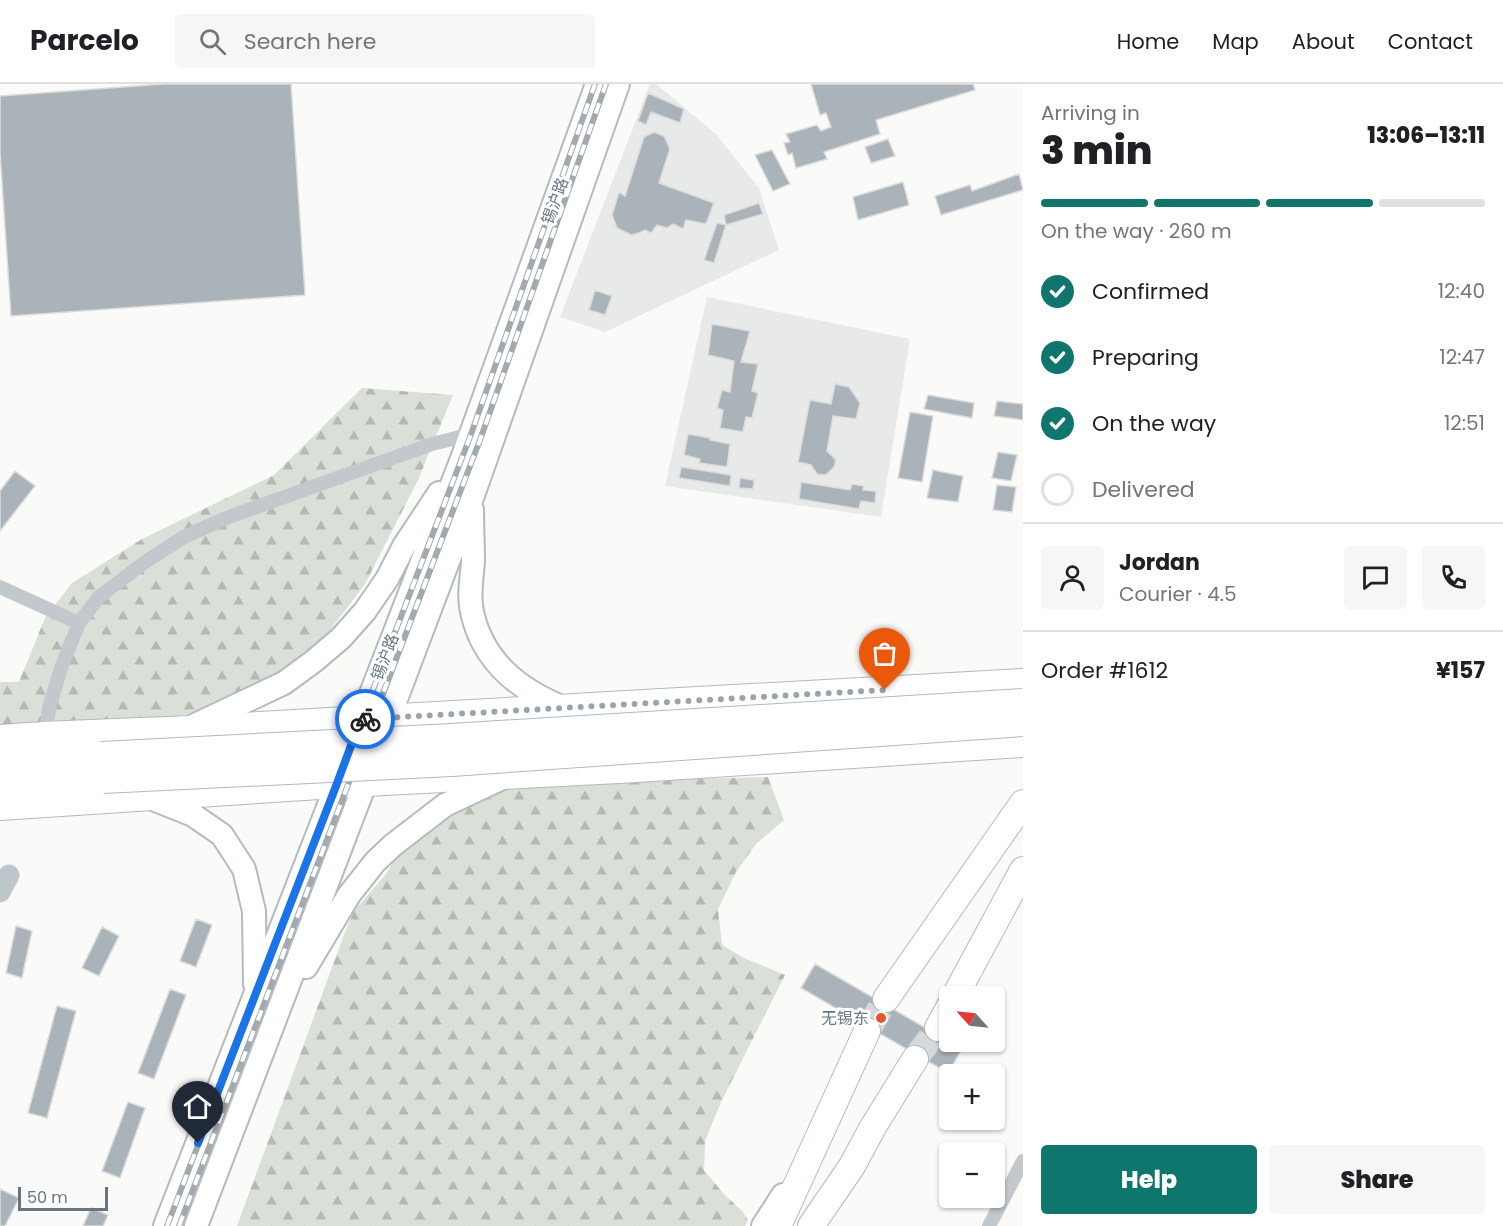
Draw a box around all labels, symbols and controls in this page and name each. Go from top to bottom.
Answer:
search box [175,14,595,68]
text: Parcelo [30,21,139,60]
icon: search [196,25,229,58]
text: Search here [244,26,376,57]
text: Home [1117,27,1179,56]
text: Map [1212,27,1259,56]
text: About [1292,27,1355,56]
text: Contact [1388,27,1473,56]
text: Arriving in [1041,99,1140,127]
text: 13:06–13:11 [1367,120,1485,151]
text: 3 min [1041,123,1153,178]
street label: 锡沪路 [536,175,574,227]
text: On the way · 260 m [1041,217,1231,245]
icon: check [1041,275,1074,308]
text: Confirmed [1092,276,1209,307]
text: 12:40 [1438,277,1485,305]
icon: check [1041,341,1074,374]
text: Preparing [1092,342,1199,373]
text: 12:47 [1439,343,1485,371]
icon: check [1041,407,1074,440]
text: On the way [1092,408,1216,439]
text: 12:51 [1444,409,1485,437]
text: Delivered [1092,474,1195,505]
button: person [1041,546,1104,609]
button: chat [1344,546,1407,609]
button: phone [1422,546,1485,609]
text: Jordan [1119,547,1200,578]
text: Courier · 4.5 [1119,580,1237,608]
pin [859,628,910,690]
street label: 锡沪路 [366,630,404,684]
icon: bag [868,637,901,670]
text: Order #1612 [1041,655,1168,686]
text: ¥157 [1436,655,1485,686]
courier [335,689,395,749]
icon: bike [349,703,382,736]
north arrow [939,986,1005,1052]
map controls [939,986,1005,1208]
place label: 无锡东 [821,1007,869,1030]
marker: 无锡东 [874,1011,888,1025]
button: + [939,1064,1005,1130]
pin [172,1081,223,1143]
icon: home [181,1090,214,1123]
button: − [939,1142,1005,1208]
button: Help [1041,1145,1257,1214]
button: Share [1269,1145,1485,1214]
scale bar [18,1184,108,1212]
text: 50 m [27,1186,68,1209]

